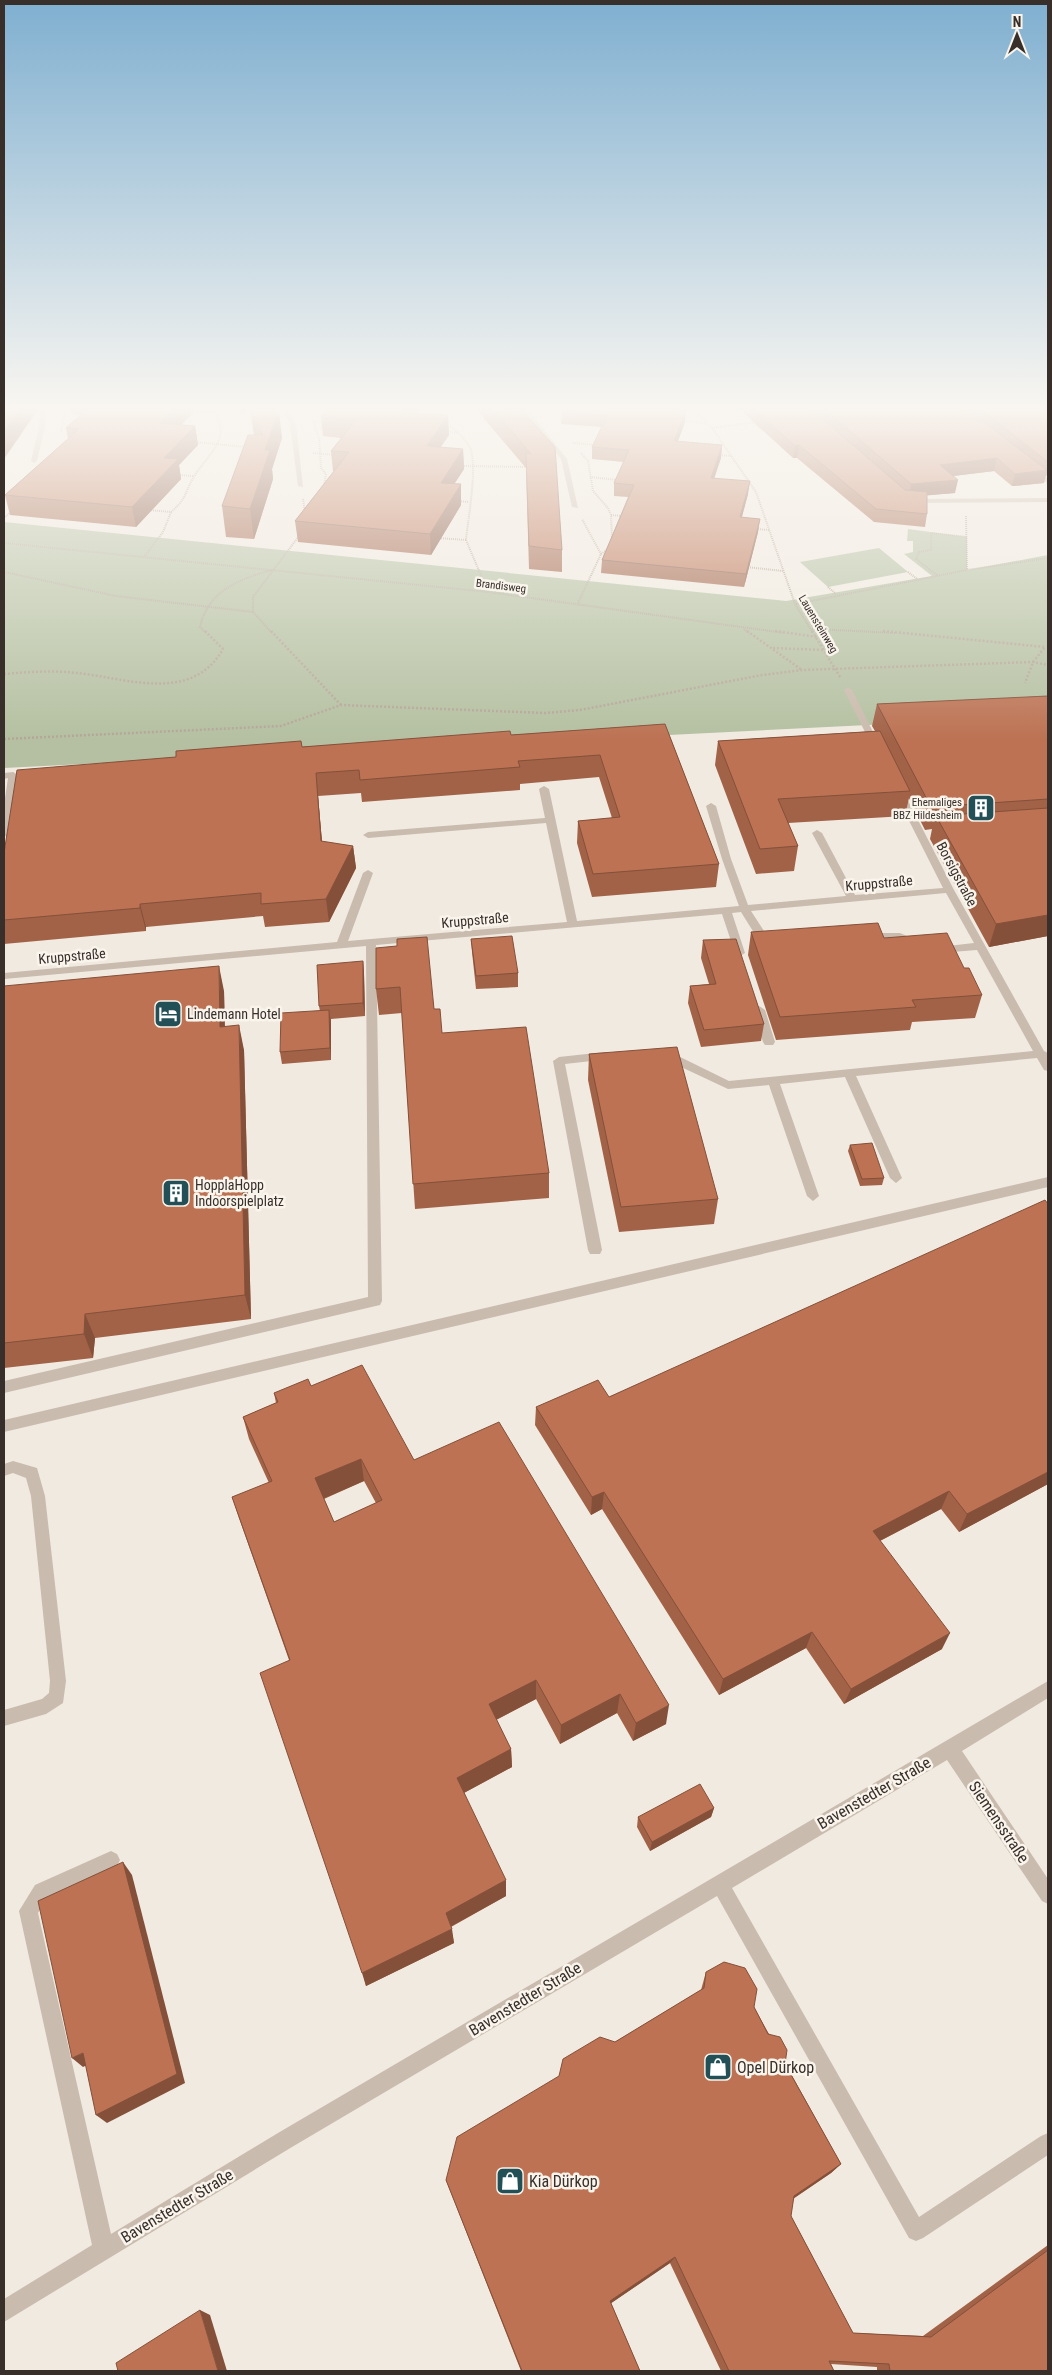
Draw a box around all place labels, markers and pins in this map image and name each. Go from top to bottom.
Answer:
building icon: Ehemaliges BBZ Hildesheim [966,793,996,823]
place label: Ehemaliges BBZ Hildesheim [893,796,962,822]
hotel icon: Lindemann Hotel [153,999,183,1029]
place label: Lindemann Hotel [187,1006,281,1022]
place label: HopplaHopp Indoorspielplatz [195,1177,284,1209]
building icon: HopplaHopp Indoorspielplatz [161,1178,191,1208]
shop icon: Opel Dürkop [703,2052,733,2082]
place label: Opel Dürkop [737,2058,814,2077]
shop icon: Kia Dürkop [495,2166,525,2196]
place label: Kia Dürkop [529,2172,598,2191]

